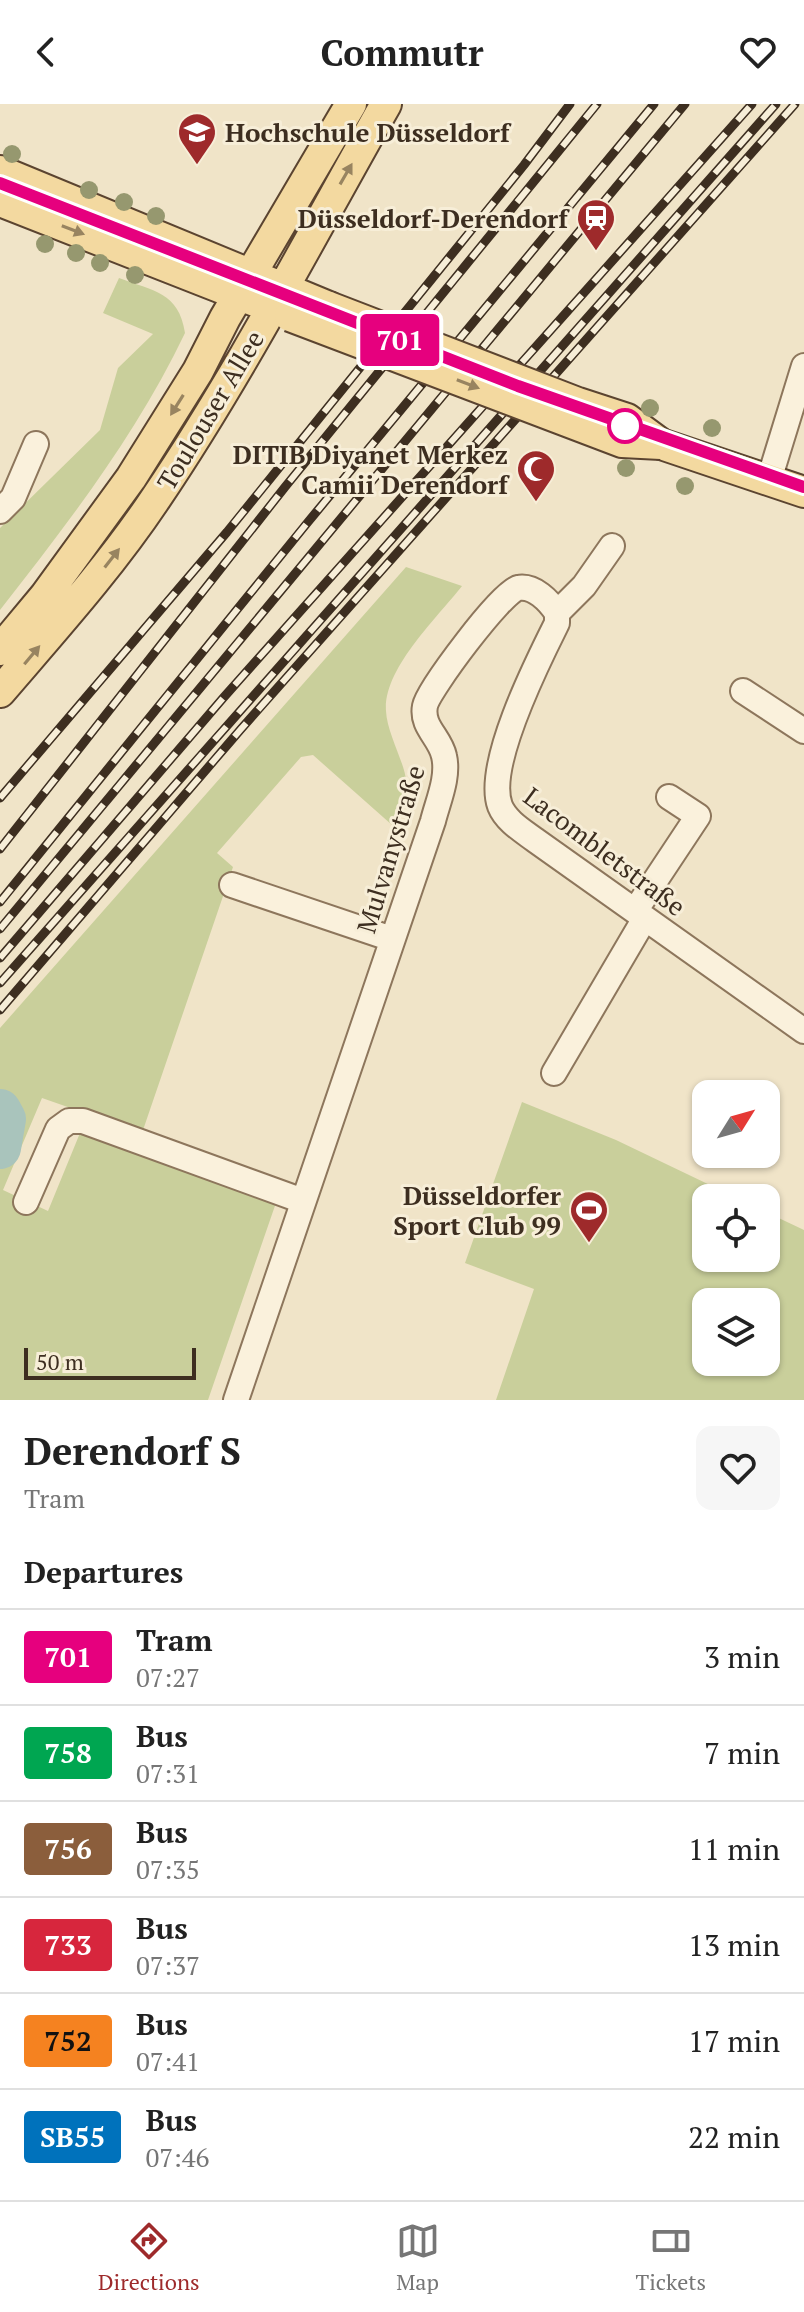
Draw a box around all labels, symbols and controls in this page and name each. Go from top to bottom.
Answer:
text: Commutr [321,29,483,76]
icon: back [24,30,68,74]
icon: heart [736,30,780,74]
school or university icon: Hochschule Düsseldorf [176,111,218,166]
place label: Hochschule Düsseldorf [225,115,512,149]
one-way arrow [339,163,353,186]
station icon: Düsseldorf-Derendorf [575,197,617,252]
place label: Düsseldorf-Derendorf [298,201,570,235]
one-way arrow [61,223,85,236]
line badge: 701 [354,314,446,366]
text: 701 [376,321,424,358]
street label: Toulouser Allee [149,324,271,496]
one-way arrow [456,378,480,391]
one-way arrow [171,394,185,416]
unlabelled marker [608,409,642,443]
place label: DITIB Diyanet Merkez Camii Derendorf [233,437,510,501]
mosque icon: DITIB Diyanet Merkez Camii Derendorf [515,448,557,503]
one-way arrow [104,548,120,568]
one-way arrow [22,646,40,665]
street label: Mulvanystraße [348,761,432,937]
street label: Lacombletstraße [517,779,693,923]
north arrow [692,1080,780,1168]
map controls [692,1080,780,1376]
place label: Düsseldorfer Sport Club 99 [393,1178,562,1242]
button: locate [692,1184,780,1272]
sports icon: Düsseldorfer Sport Club 99 [568,1189,610,1244]
button: layers [692,1288,780,1376]
scale bar [24,1344,196,1380]
text: 50 m [36,1347,84,1376]
text: Derendorf S [24,1426,241,1476]
button: heart [696,1426,780,1510]
text: Tram [24,1481,85,1515]
text: Departures [24,1552,183,1592]
text: Tram [136,1620,212,1660]
text: 3 min [704,1637,780,1677]
text: 701 [44,1638,92,1675]
text: 07:27 [136,1660,200,1694]
text: Bus [136,1716,188,1756]
text: 7 min [704,1733,780,1773]
text: 758 [44,1734,92,1771]
text: 07:31 [136,1756,200,1790]
text: Bus [136,1812,188,1852]
text: 11 min [688,1829,780,1869]
text: 756 [44,1830,92,1867]
text: 07:35 [136,1852,200,1886]
text: Bus [136,1908,188,1948]
text: 13 min [688,1925,780,1965]
text: 733 [44,1926,92,1963]
text: 07:37 [136,1948,200,1982]
text: Bus [136,2004,188,2044]
text: 17 min [688,2021,780,2061]
text: 752 [44,2022,92,2059]
text: 07:41 [136,2044,200,2078]
text: Bus [145,2100,197,2140]
text: 22 min [688,2117,780,2157]
text: SB55 [40,2118,105,2155]
text: 07:46 [145,2140,209,2174]
tab: Directions [98,2219,200,2296]
tab: Map [396,2219,440,2296]
tab: Tickets [636,2219,706,2296]

